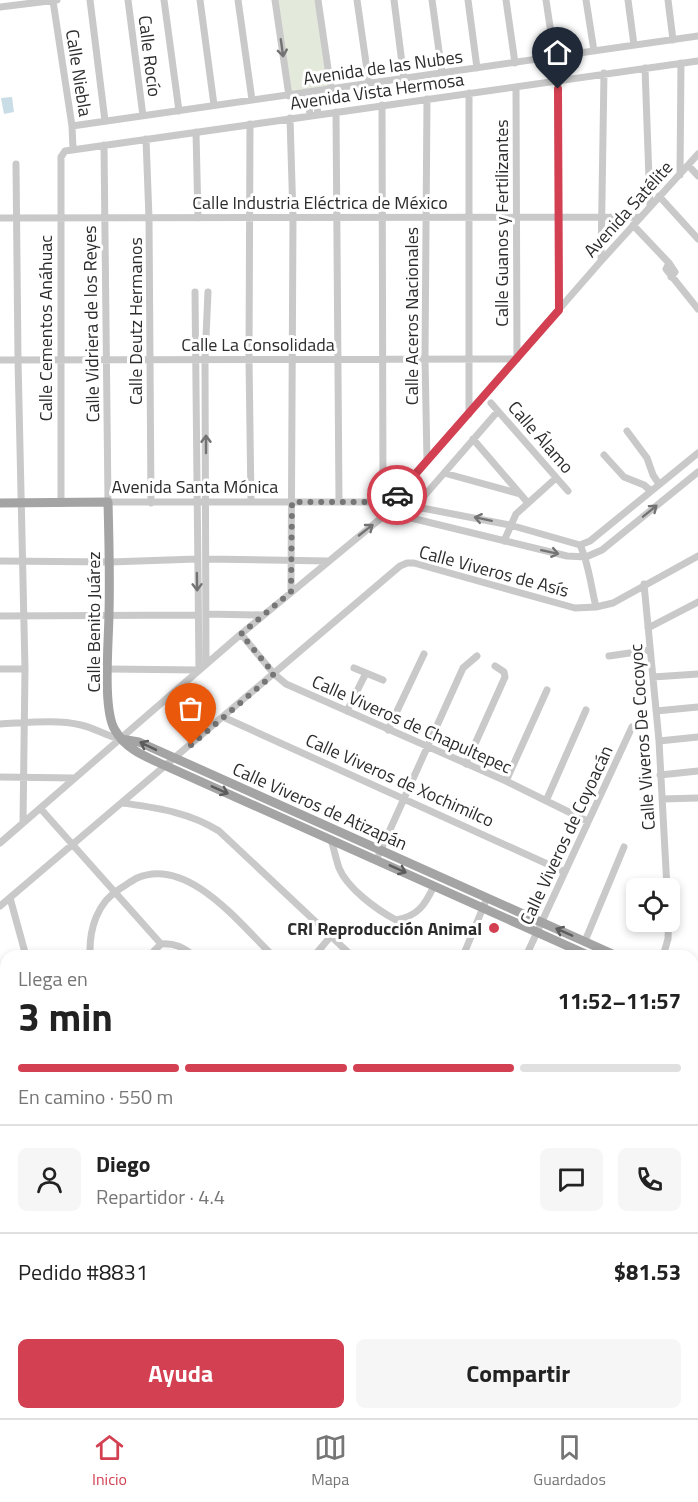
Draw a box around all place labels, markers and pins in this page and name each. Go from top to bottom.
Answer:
pin [532,27,583,89]
pin [165,683,216,745]
place label: CRI Reproducción Animal [287,915,482,942]
marker: CRI Reproducción Animal [487,921,501,935]

